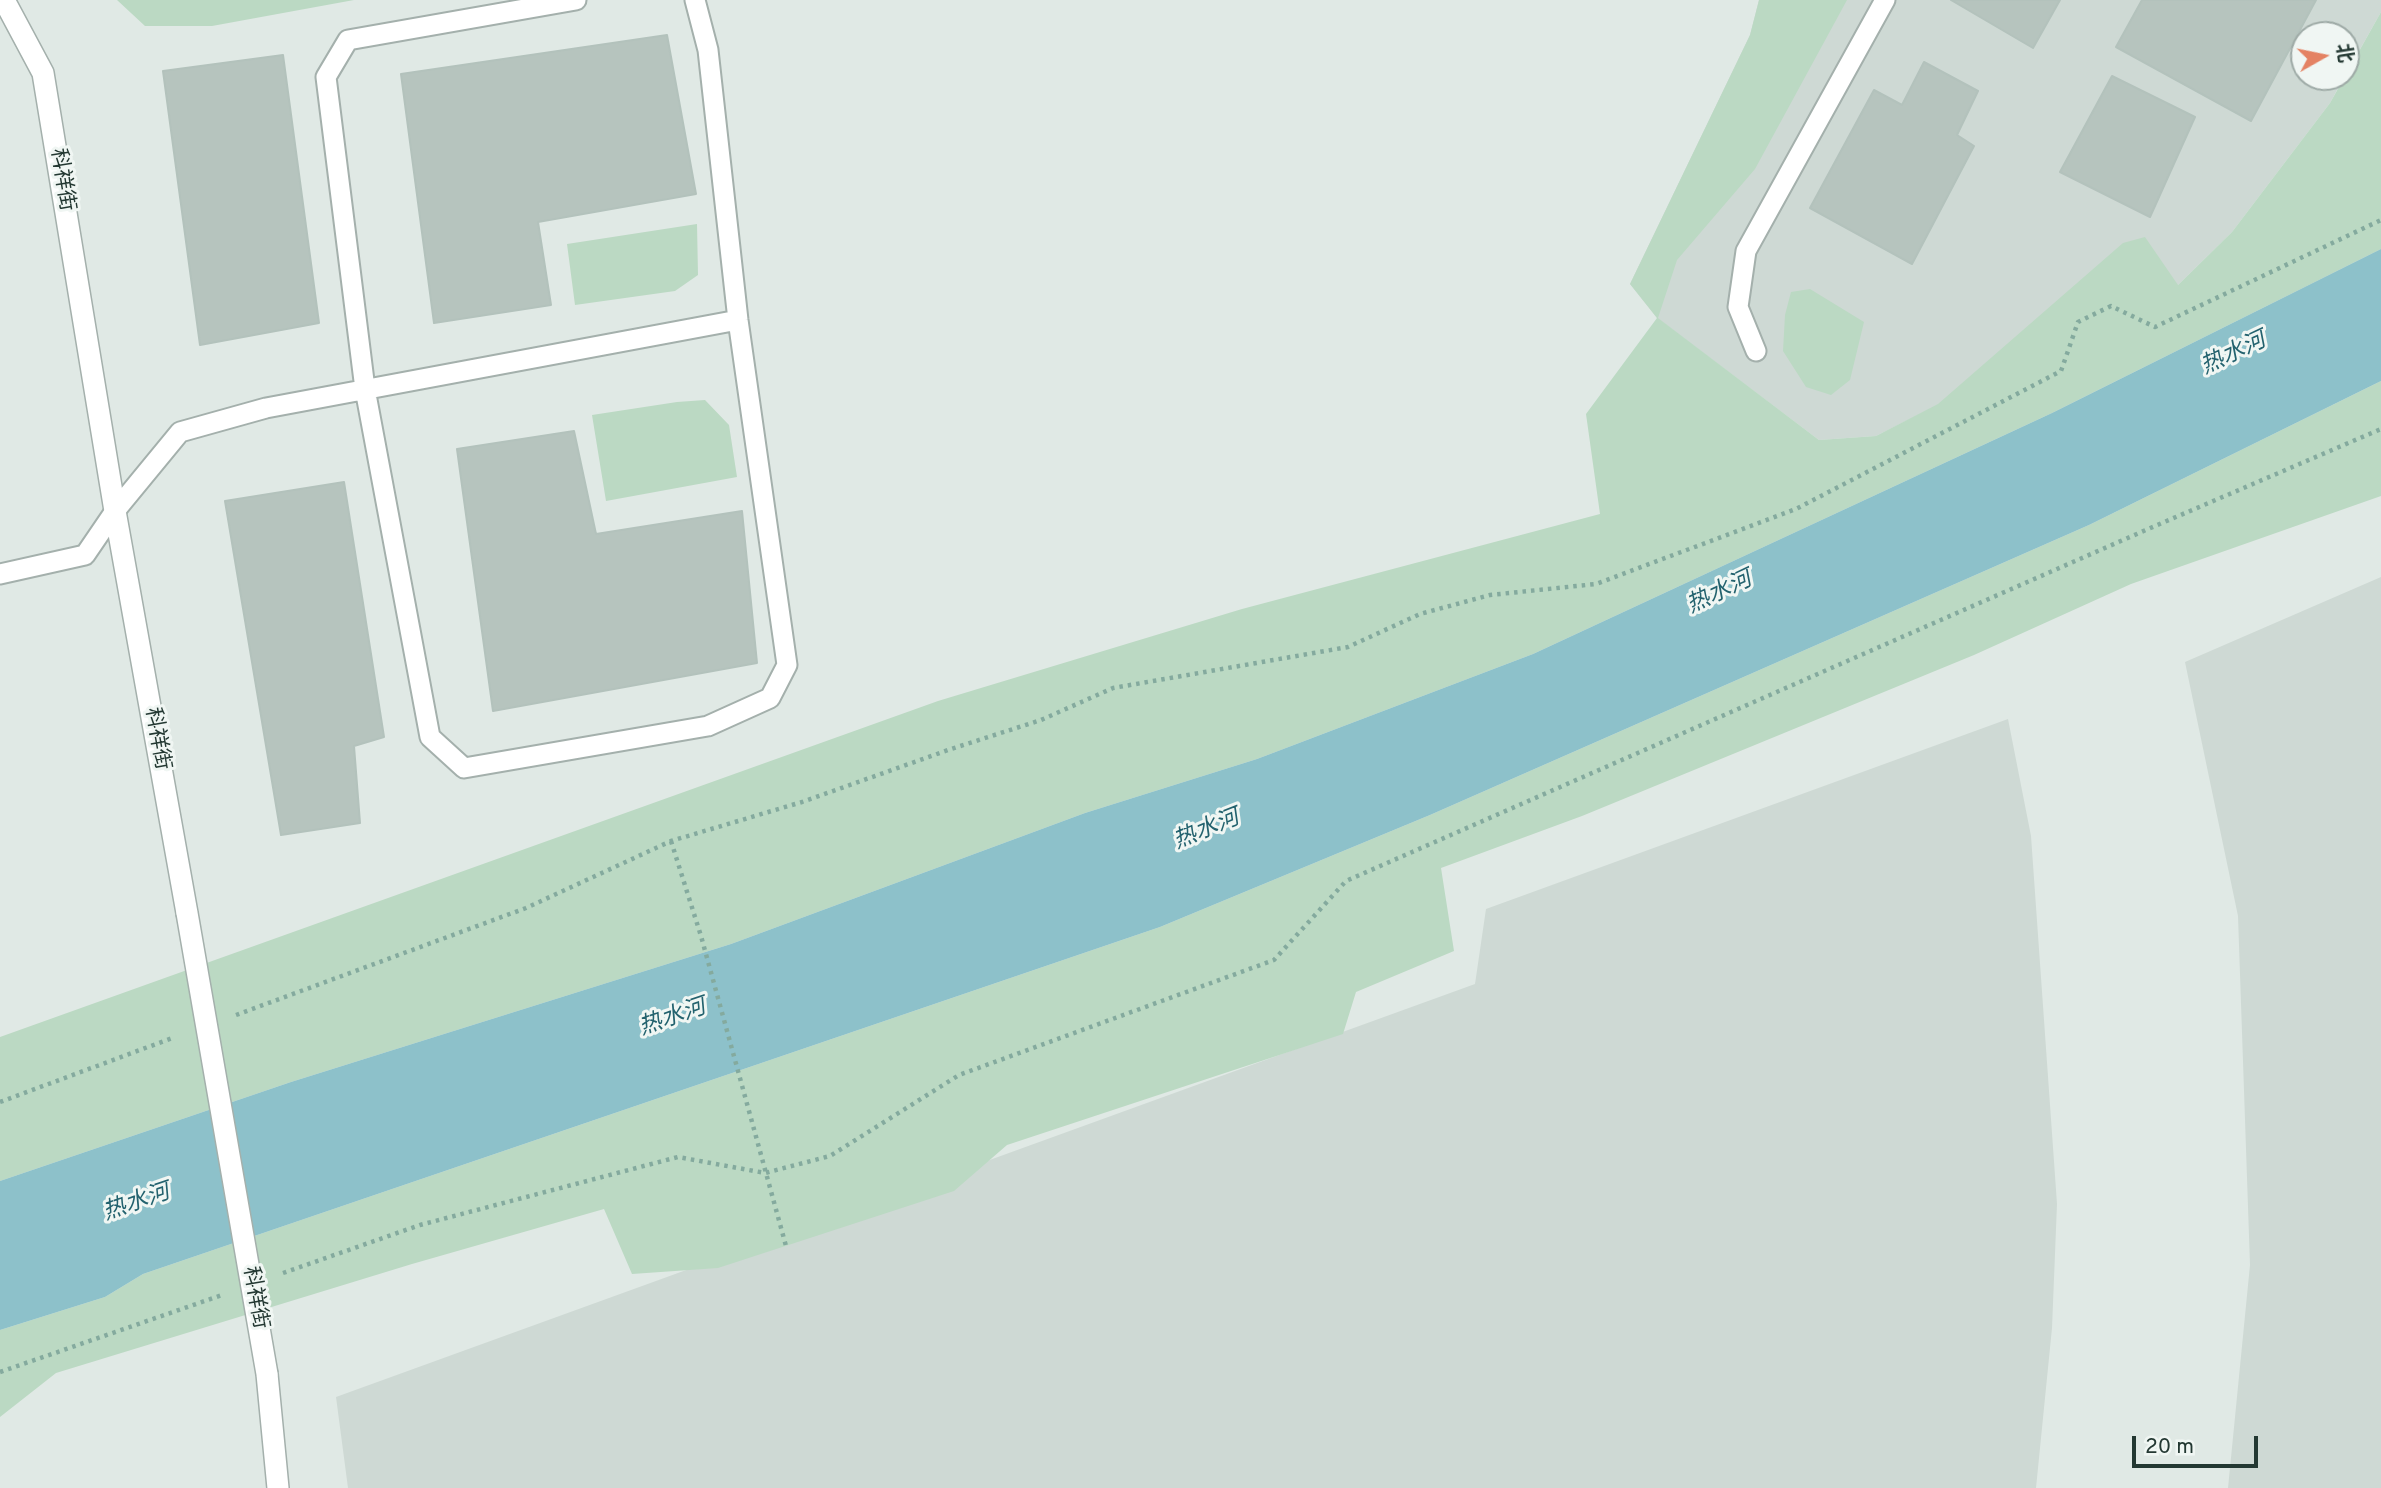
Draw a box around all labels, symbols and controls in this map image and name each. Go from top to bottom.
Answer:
north arrow [2290,21,2360,91]
text: 北 [2330,42,2357,64]
street label: 科祥街 [44,147,78,213]
water label: 热水河 [2197,328,2271,382]
water label: 热水河 [1683,567,1757,621]
street label: 科祥街 [138,706,174,772]
water label: 热水河 [1170,805,1244,857]
water label: 热水河 [636,995,710,1043]
water label: 热水河 [100,1180,174,1228]
street label: 科祥街 [236,1265,272,1331]
scale bar [2136,1422,2262,1466]
text: 20 m [2145,1434,2194,1461]

